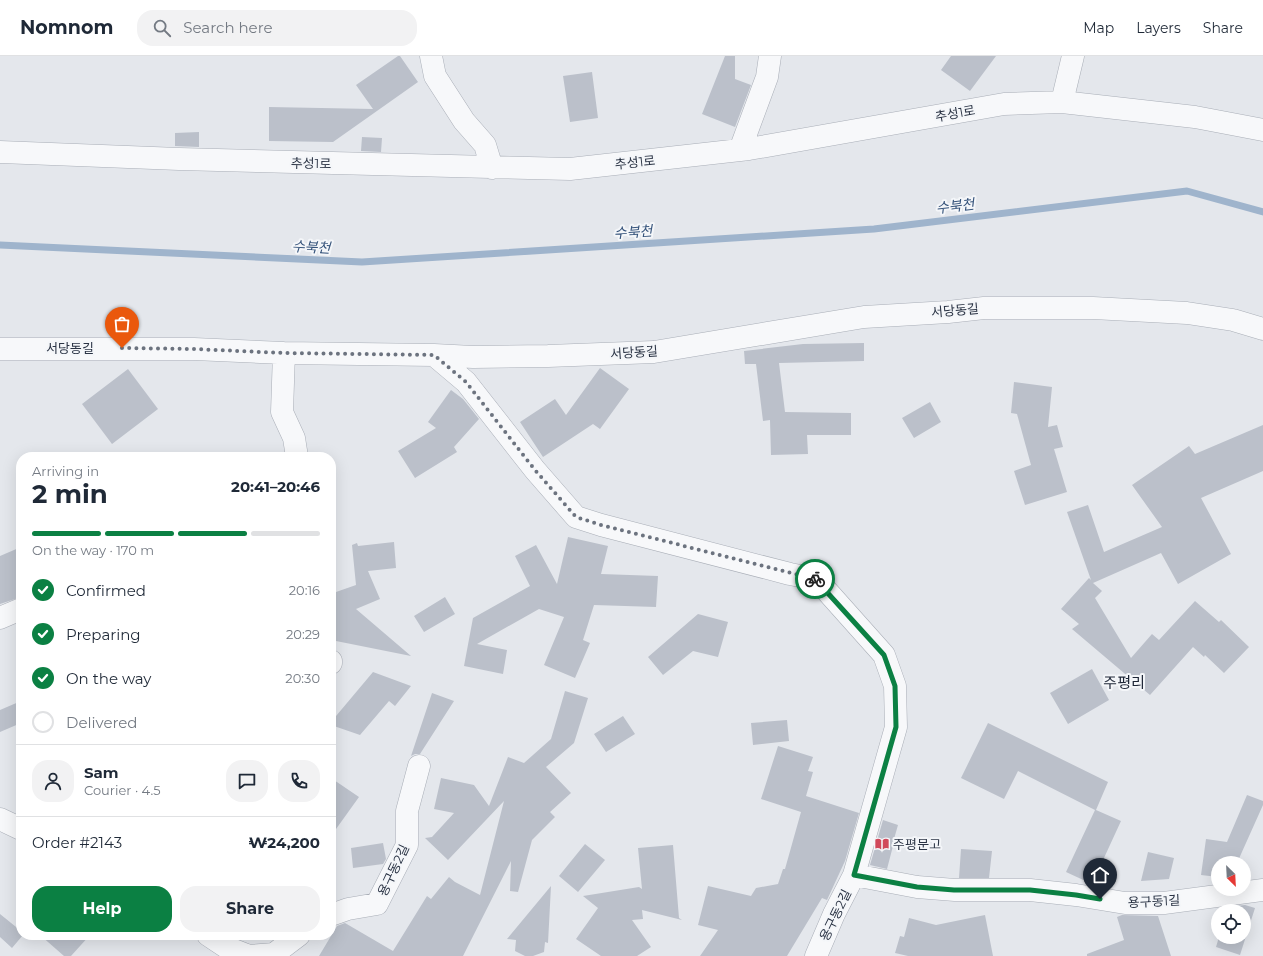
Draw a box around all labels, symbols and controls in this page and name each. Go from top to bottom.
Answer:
search box [137,10,417,46]
text: Nomnom [20,16,113,39]
icon: search [151,17,173,39]
text: Search here [183,18,273,37]
text: Map [1083,19,1114,37]
text: Layers [1136,19,1181,37]
text: Share [1203,19,1243,37]
street label: 추성1로 [934,102,976,124]
street label: 추성1로 [614,152,656,172]
street label: 추성1로 [291,155,331,171]
water label: 수북천 [935,195,976,217]
water label: 수북천 [613,222,654,242]
water label: 수북천 [291,237,332,257]
street label: 서당동길 [930,300,980,320]
pin [105,307,139,348]
icon: bag [111,313,133,335]
street label: 서당동길 [46,340,94,356]
street label: 서당동길 [610,342,658,362]
text: Arriving in [32,463,99,479]
text: 20:41–20:46 [231,477,320,496]
text: 2 min [32,478,108,510]
text: On the way · 170 m [32,542,154,558]
courier [795,559,835,599]
icon: bike [804,568,826,590]
icon: check [32,579,54,601]
text: Confirmed [66,581,146,600]
text: 20:16 [289,582,320,598]
icon: check [32,623,54,645]
text: Preparing [66,625,141,644]
text: 20:29 [286,626,320,642]
icon: check [32,667,54,689]
text: On the way [66,669,151,688]
text: 20:30 [285,670,320,686]
district label: 주평리 [1103,673,1145,692]
text: Delivered [66,713,138,732]
button: person [32,760,74,802]
button: chat [226,760,268,802]
button: phone [278,760,320,802]
text: Sam [84,763,119,782]
text: Courier · 4.5 [84,782,161,798]
text: Order #2143 [32,833,122,852]
text: ₩24,200 [249,833,320,852]
library icon: 주평문고 [874,836,890,852]
place label: 주평문고 [893,836,941,852]
street label: 용구동2길 [374,842,412,898]
north arrow [1211,856,1251,896]
map controls [1211,856,1251,944]
pin [1083,858,1117,899]
icon: home [1089,864,1111,886]
button: Help [32,886,172,932]
button: Share [180,886,320,932]
street label: 용구동2길 [816,887,854,943]
street label: 용구동1길 [1127,892,1181,910]
button: locate [1211,904,1251,944]

